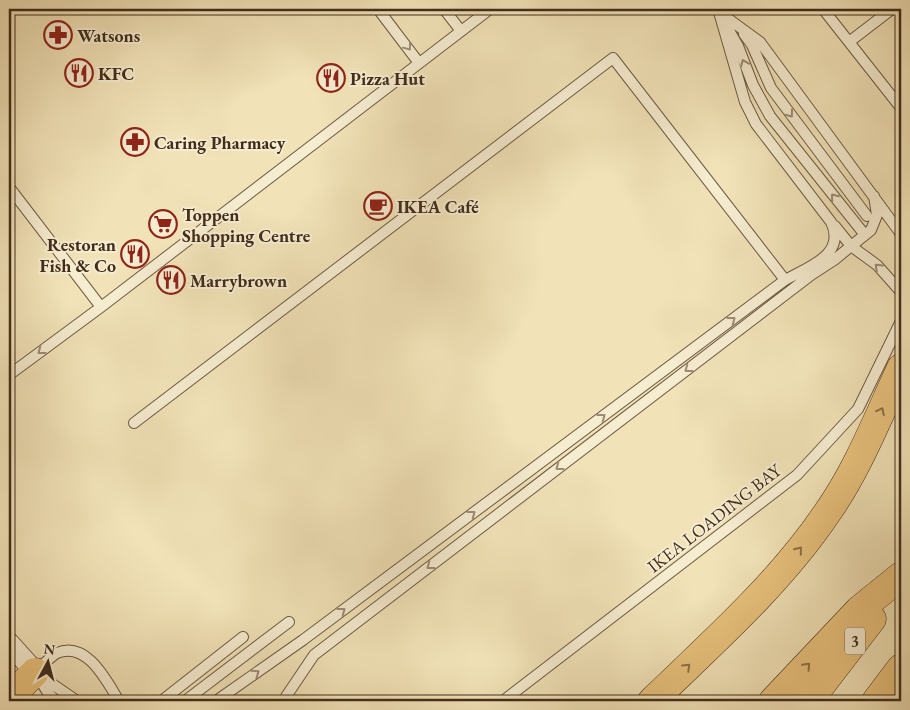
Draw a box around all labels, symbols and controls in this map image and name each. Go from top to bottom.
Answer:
pharmacy icon: Watsons [43,20,73,50]
place label: Watsons [77,24,140,47]
one-way arrow [402,41,410,50]
restaurant icon: KFC [64,58,94,88]
one-way arrow [740,59,751,68]
place label: KFC [98,62,134,85]
restaurant icon: Pizza Hut [316,63,346,93]
place label: Pizza Hut [350,67,425,90]
one-way arrow [784,108,793,118]
pharmacy icon: Caring Pharmacy [120,127,150,157]
place label: Caring Pharmacy [154,131,286,154]
cafe icon: IKEA Café [363,191,393,221]
one-way arrow [832,194,840,203]
place label: IKEA Café [397,195,479,218]
place label: Toppen Shopping Centre [182,203,311,247]
supermarket icon: Toppen Shopping Centre [148,209,178,239]
place label: Restoran Fish & Co [40,233,116,277]
restaurant icon: Restoran Fish & Co [120,239,150,269]
one-way arrow [875,264,884,273]
restaurant icon: Marrybrown [156,265,186,295]
place label: Marrybrown [190,269,287,292]
one-way arrow [726,317,735,325]
one-way arrow [38,346,47,354]
one-way arrow [685,363,694,371]
one-way arrow [875,407,885,416]
one-way arrow [596,414,606,423]
street label: IKEA LOADING BAY [643,458,787,577]
one-way arrow [556,462,565,470]
one-way arrow [466,511,476,520]
one-way arrow [794,547,803,556]
one-way arrow [426,560,436,569]
one-way arrow [336,608,346,617]
road number: 3 [845,627,865,654]
north arrow [22,638,72,688]
text: N [43,639,57,659]
one-way arrow [801,662,810,671]
one-way arrow [681,664,690,673]
one-way arrow [250,670,259,679]

